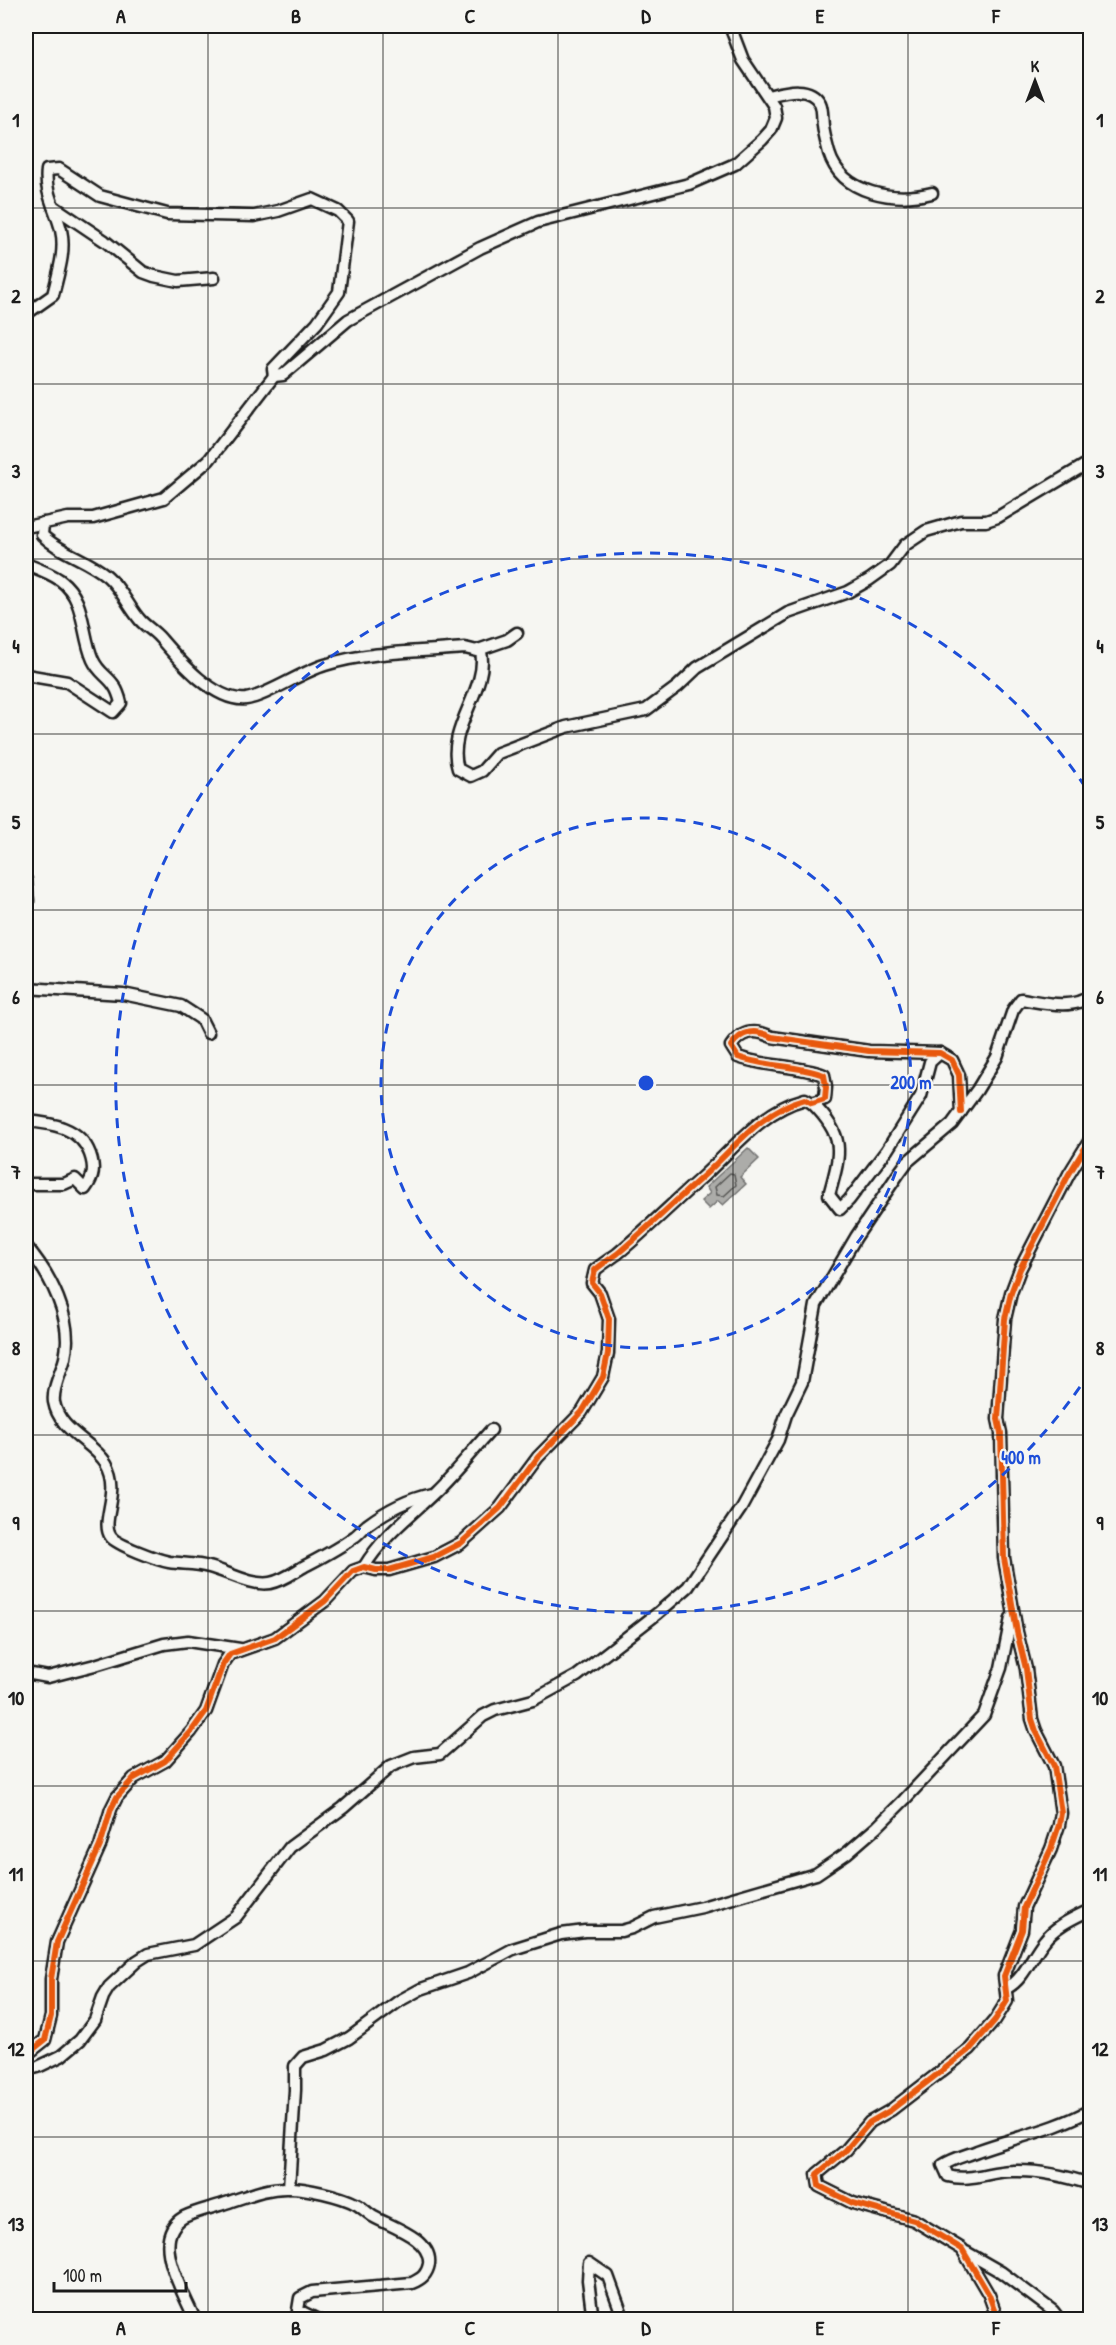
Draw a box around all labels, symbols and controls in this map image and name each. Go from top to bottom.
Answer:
text: A [116,2,126,29]
text: B [291,2,301,29]
text: C [465,2,476,29]
text: D [641,2,651,29]
text: E [816,2,825,29]
text: F [991,2,1001,29]
north arrow [1005,51,1065,111]
text: K [1031,55,1040,77]
text: 1 [12,106,20,133]
text: 1 [1096,106,1104,133]
text: 2 [11,282,21,309]
text: 2 [1095,282,1105,309]
text: 3 [12,457,21,484]
text: 3 [1096,457,1105,484]
text: 4 [12,632,20,659]
text: 4 [1096,632,1104,659]
text: 5 [12,808,21,835]
text: 5 [1096,808,1105,835]
text: 6 [12,983,20,1010]
text: 6 [1096,983,1104,1010]
text: 200 m [891,1070,931,1095]
centre of rings [636,1073,656,1093]
text: 7 [10,1158,21,1185]
text: 7 [1094,1158,1105,1185]
text: 8 [12,1334,21,1361]
text: 8 [1096,1334,1105,1361]
text: 400 m [1001,1445,1041,1470]
text: 9 [12,1509,20,1536]
text: 9 [1096,1509,1104,1536]
text: 10 [8,1684,24,1711]
text: 10 [1092,1684,1108,1711]
text: 11 [9,1860,23,1887]
text: 11 [1093,1860,1107,1887]
text: 12 [8,2035,25,2062]
text: 12 [1092,2035,1109,2062]
text: 13 [8,2210,24,2237]
text: 13 [1092,2210,1108,2237]
scale bar [54,2255,186,2293]
text: 100 m [63,2263,102,2288]
text: A [116,2314,126,2341]
text: B [291,2314,301,2341]
text: C [465,2314,476,2341]
text: D [641,2314,651,2341]
text: E [816,2314,825,2341]
text: F [991,2314,1001,2341]

